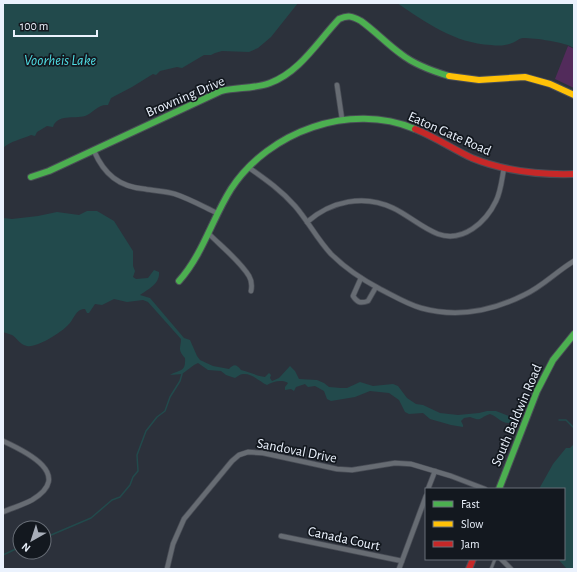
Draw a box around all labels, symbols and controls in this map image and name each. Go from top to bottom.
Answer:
scale bar [14,12,97,38]
text: 100 m [20,20,48,32]
water label: Voorheis Lake [24,53,96,68]
street label: Browning Drive [144,74,227,120]
street label: Eaton Gate Road [406,109,493,158]
street label: South Baldwin Road [489,362,545,468]
street label: Sandoval Drive [256,436,338,466]
legend [425,488,565,560]
text: Fast [461,498,480,510]
text: Slow [461,518,483,530]
north arrow [12,520,52,560]
street label: Canada Court [307,525,382,554]
text: Jam [461,538,480,550]
text: N [20,541,32,554]

